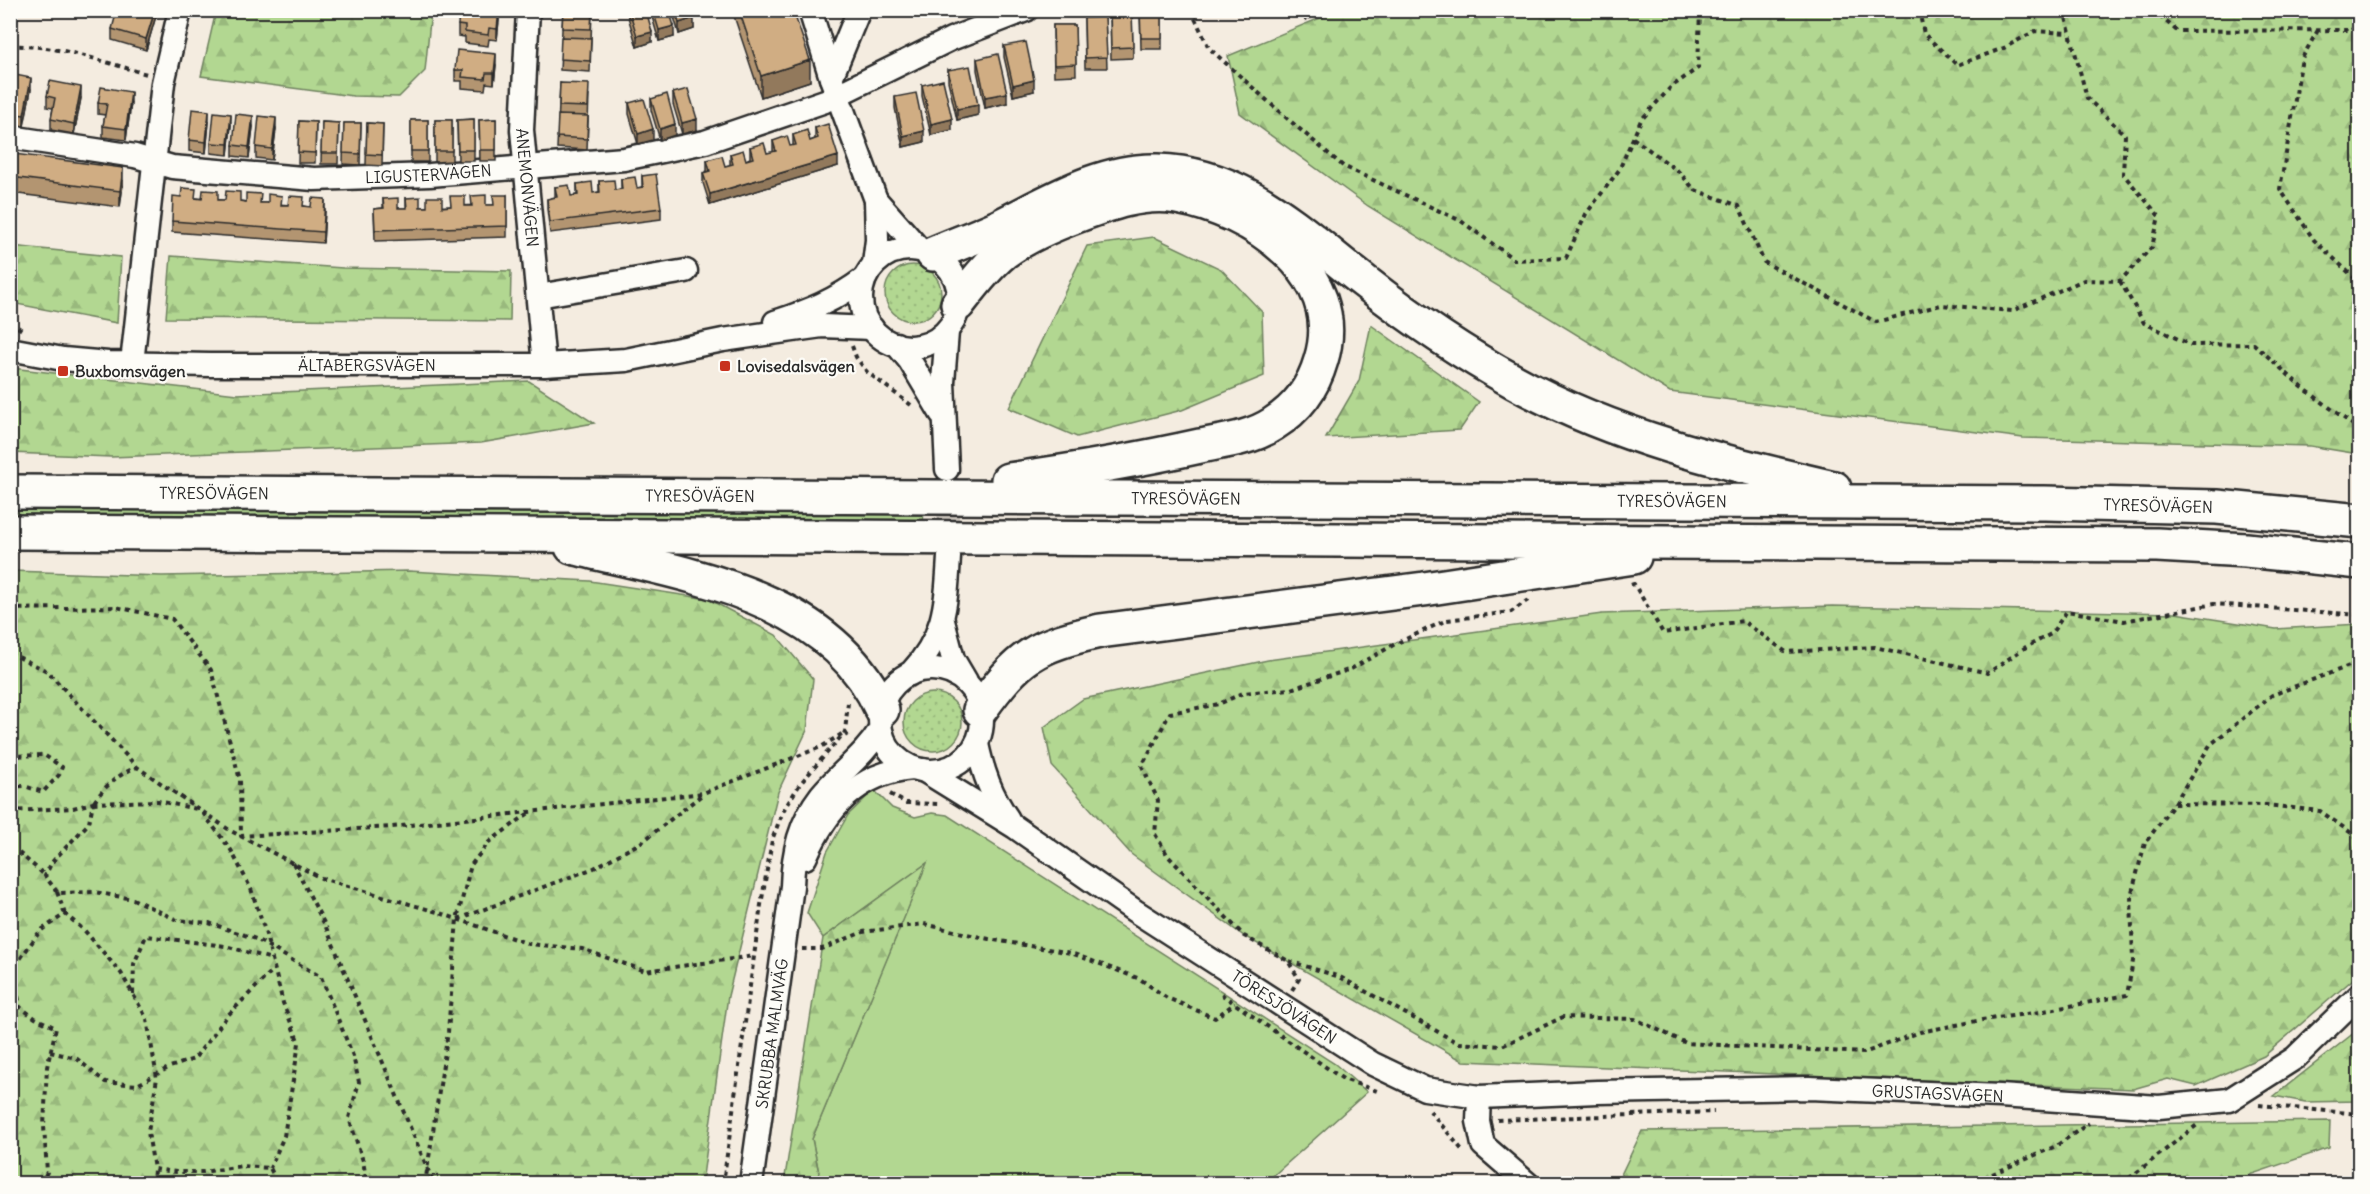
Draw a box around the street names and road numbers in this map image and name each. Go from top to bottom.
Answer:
street label: ANEMONVÄGEN [512,127,543,248]
street label: LIGUSTERVÄGEN [365,160,492,187]
street label: ÄLTABERGSVÄGEN [298,355,436,375]
street label: TYRESÖVÄGEN [159,483,269,503]
street label: TYRESÖVÄGEN [645,485,755,506]
street label: TYRESÖVÄGEN [1131,488,1241,509]
street label: TYRESÖVÄGEN [1617,491,1727,511]
street label: TYRESÖVÄGEN [2103,494,2213,517]
street label: SKRUBBA MALMVÄG [751,957,792,1110]
street label: TÖRESJÖVÄGEN [1228,966,1341,1048]
street label: GRUSTAGSVÄGEN [1871,1081,2004,1106]

